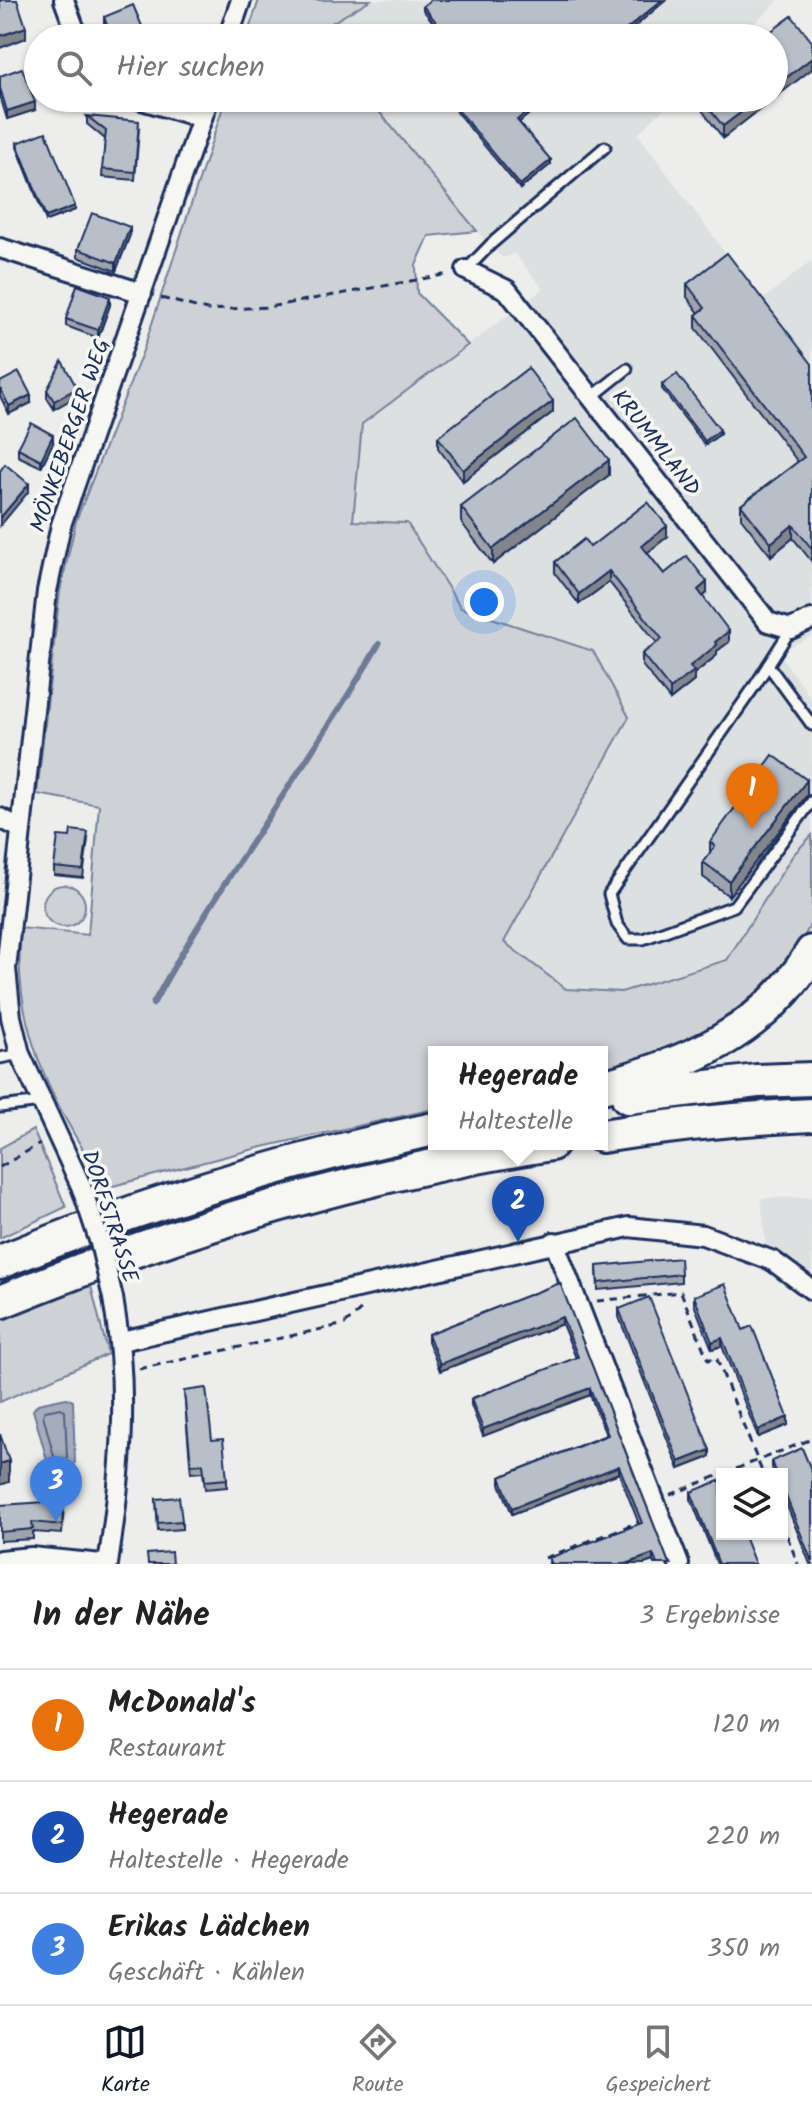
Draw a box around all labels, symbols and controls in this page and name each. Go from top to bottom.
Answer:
search box [24,24,788,112]
text: Hier suchen [116,44,265,92]
icon: search [52,46,96,90]
street label: MÖNKEBERGER WEG [22,334,121,537]
street label: KRUMMLAND [602,382,708,505]
your location [464,582,504,622]
pin: 1 [726,763,778,829]
popup [428,1046,608,1150]
text: Hegerade [458,1053,578,1101]
text: Haltestelle [458,1101,573,1143]
street label: DORFSTRASSE [71,1146,147,1289]
pin: 2 [492,1176,544,1242]
pin: 3 [30,1456,82,1522]
map controls [716,1468,788,1540]
button: layers [716,1468,788,1540]
text: In der Nähe [32,1589,210,1643]
text: 3 Ergebnisse [639,1595,780,1637]
text: McDonald's [108,1680,256,1728]
text: 1 [54,1704,62,1746]
text: 120 m [713,1704,780,1746]
text: Restaurant [108,1728,225,1770]
text: Hegerade [108,1792,228,1840]
text: 2 [50,1816,66,1858]
text: 220 m [706,1816,780,1858]
text: Haltestelle · Hegerade [108,1840,349,1882]
text: Erikas Lädchen [108,1904,310,1952]
text: 3 [51,1928,65,1970]
text: 350 m [707,1928,780,1970]
text: Geschäft · Kählen [108,1952,305,1994]
tab: Karte [101,2020,150,2103]
tab: Route [352,2020,404,2103]
tab: Gespeichert [605,2020,711,2103]

